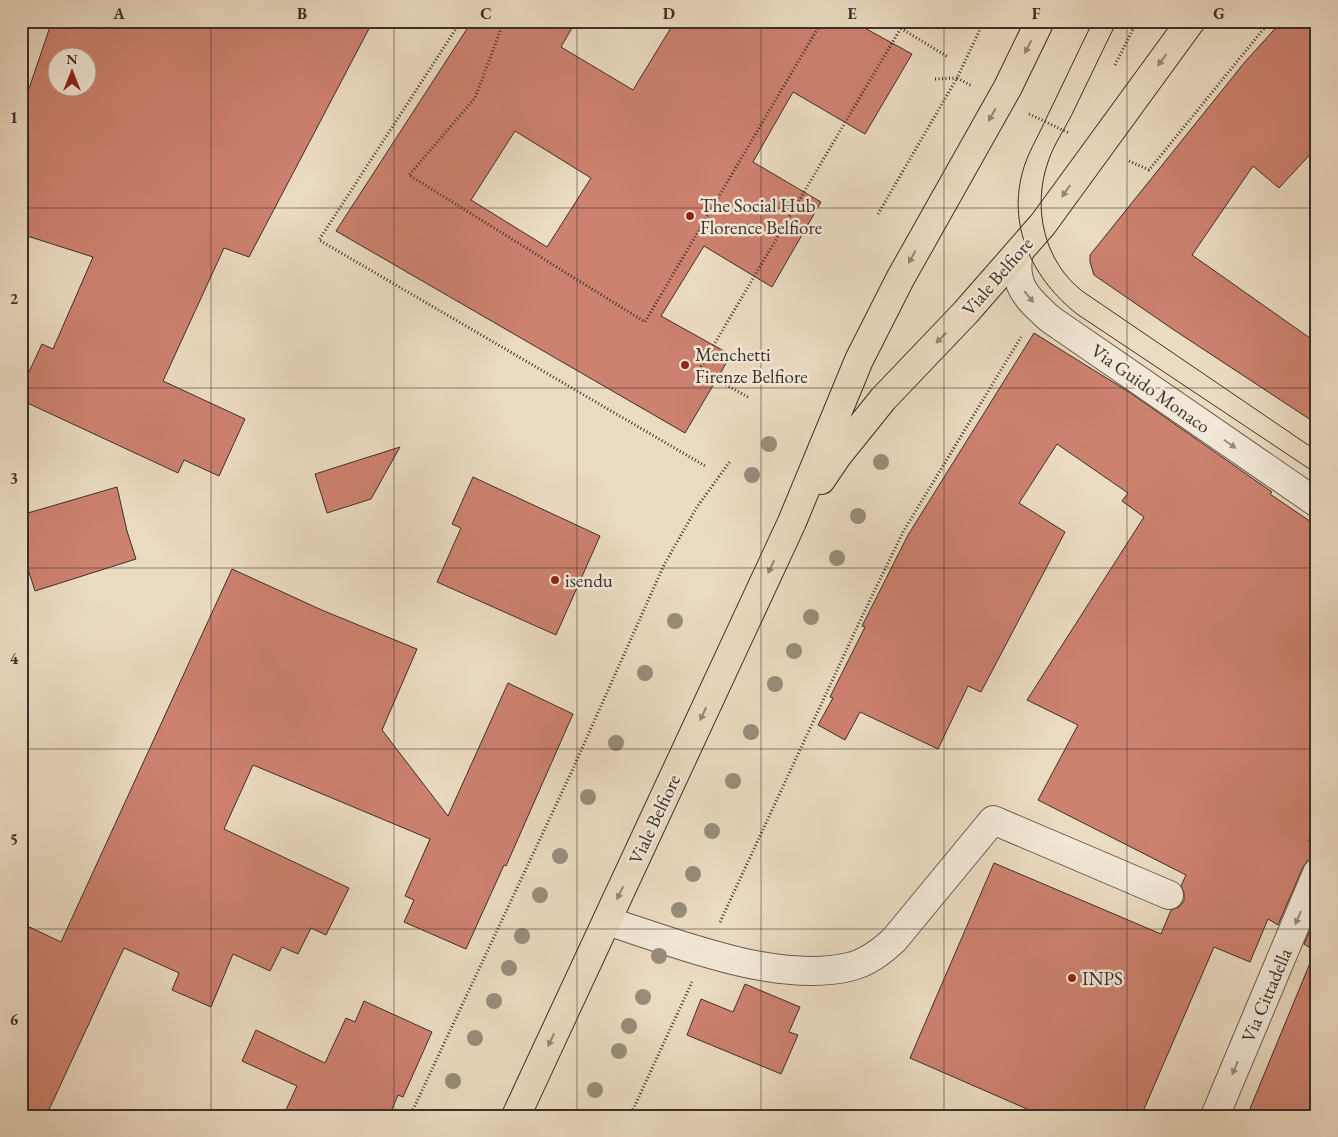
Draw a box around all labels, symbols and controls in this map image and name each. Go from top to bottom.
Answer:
text: A [112,3,125,24]
text: B [297,3,307,24]
text: C [480,3,492,24]
text: D [663,3,675,24]
text: E [847,3,857,24]
text: F [1032,3,1041,24]
text: G [1213,3,1225,24]
one-way arrow [1023,39,1032,54]
north arrow [48,48,98,98]
text: N [66,50,78,68]
one-way arrow [1157,53,1167,67]
text: 1 [10,107,18,128]
one-way arrow [988,108,996,122]
one-way arrow [1061,185,1071,198]
place label: The Social Hub Florence Belfiore [700,193,822,240]
marker: The Social Hub Florence Belfiore [684,210,696,222]
street label: Viale Belfiore [956,232,1038,321]
one-way arrow [908,250,917,263]
text: 2 [10,288,19,309]
one-way arrow [1023,290,1034,303]
one-way arrow [935,332,947,344]
street label: Via Guido Monaco [1086,338,1215,439]
place label: Menchetti Firenze Belfiore [695,342,808,389]
marker: Menchetti Firenze Belfiore [679,359,691,371]
one-way arrow [1224,439,1237,449]
text: 3 [10,468,18,489]
one-way arrow [767,559,776,574]
place label: isendu [565,568,613,593]
marker: isendu [549,574,561,586]
text: 4 [10,648,19,669]
one-way arrow [698,707,706,721]
street label: Viale Belfiore [623,770,686,868]
text: 5 [10,829,18,850]
one-way arrow [615,886,623,900]
one-way arrow [1294,911,1302,926]
street label: Via Cittadella [1235,944,1298,1046]
place label: INPS [1082,966,1123,991]
marker: INPS [1066,972,1078,984]
text: 6 [10,1009,19,1030]
one-way arrow [547,1033,556,1048]
one-way arrow [1231,1061,1239,1076]

